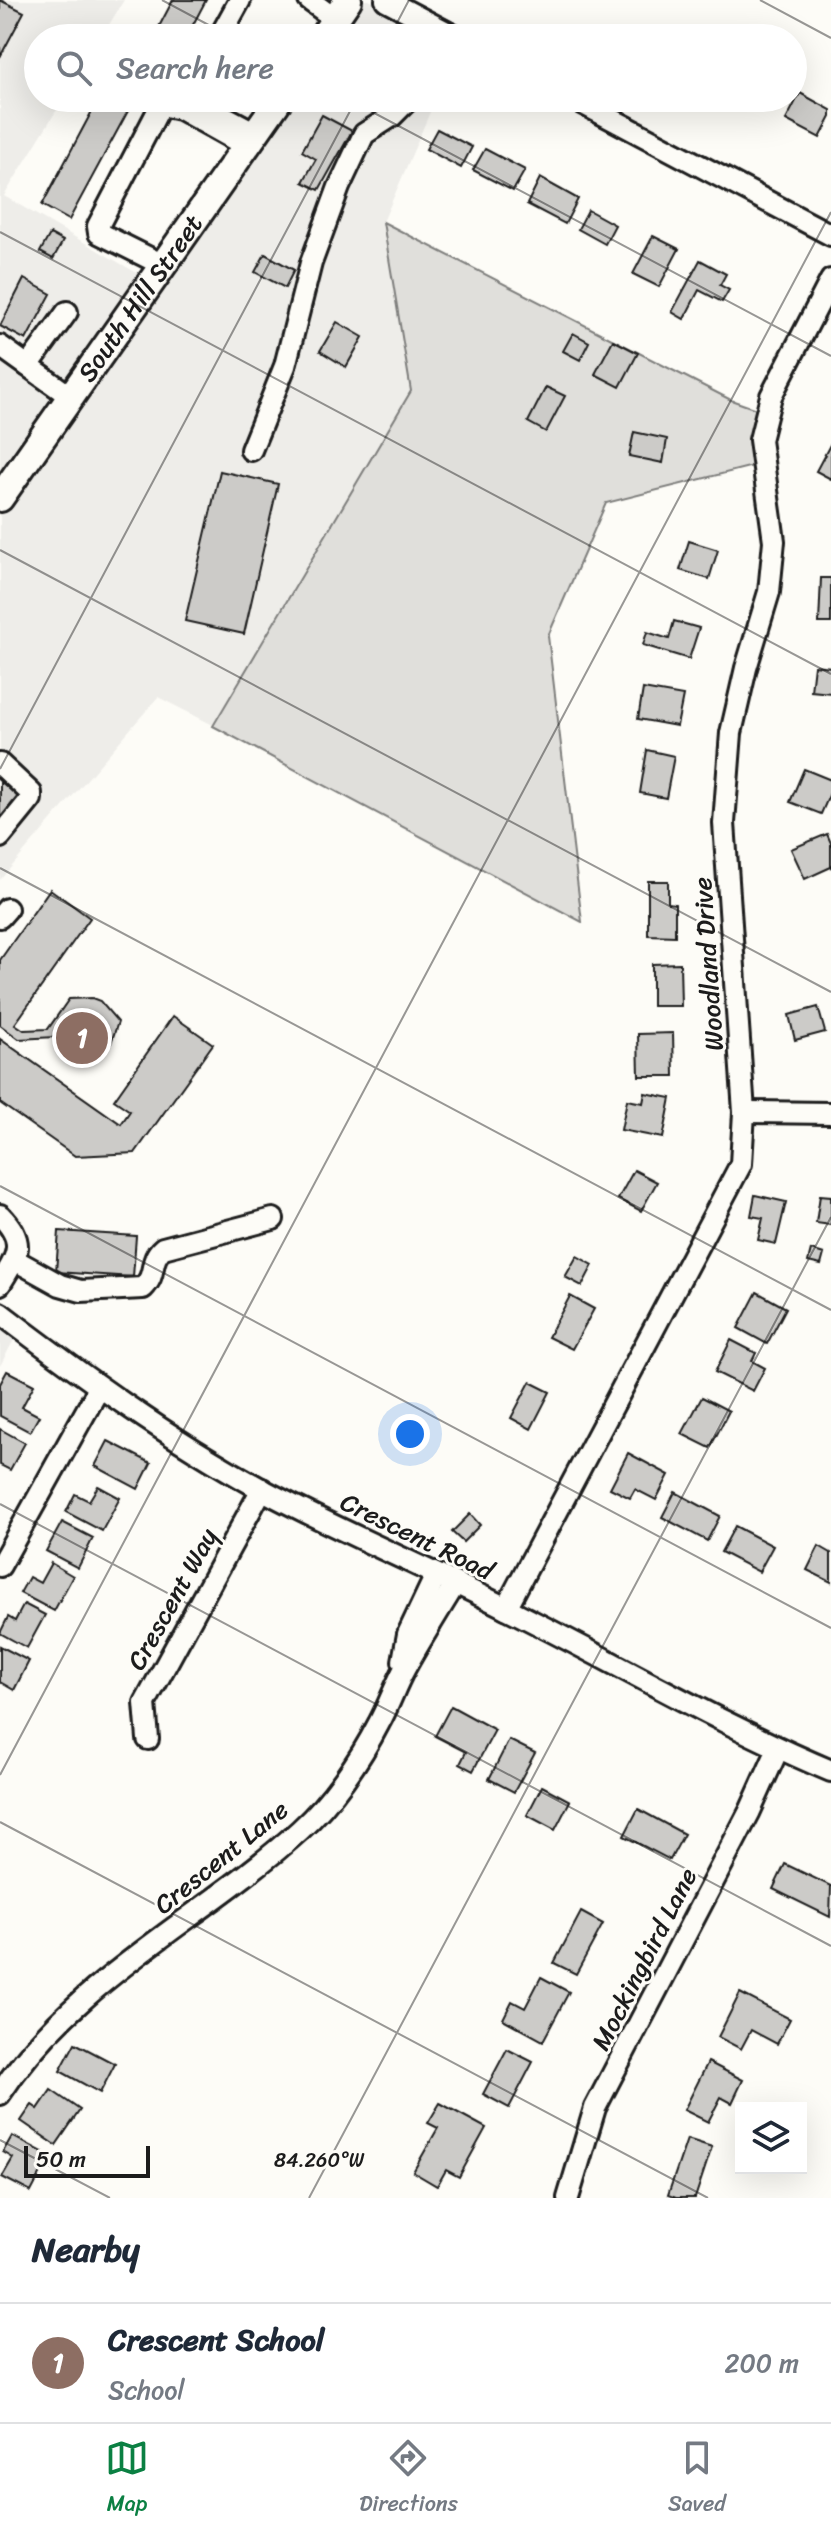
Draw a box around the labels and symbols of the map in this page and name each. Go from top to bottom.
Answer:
street label: South Hill Street [65,204,215,392]
street label: Woodland Drive [679,876,737,1052]
pin: 1 [56,1008,108,1068]
your location [390,1414,430,1454]
street label: Crescent Road [332,1479,504,1594]
street label: Crescent Way [114,1519,231,1679]
street label: Crescent Lane [143,1788,299,1926]
street label: Mockingbird Lane [578,1859,710,2059]
scale bar [24,2142,150,2178]
text: 84.260°W [274,2143,365,2178]

